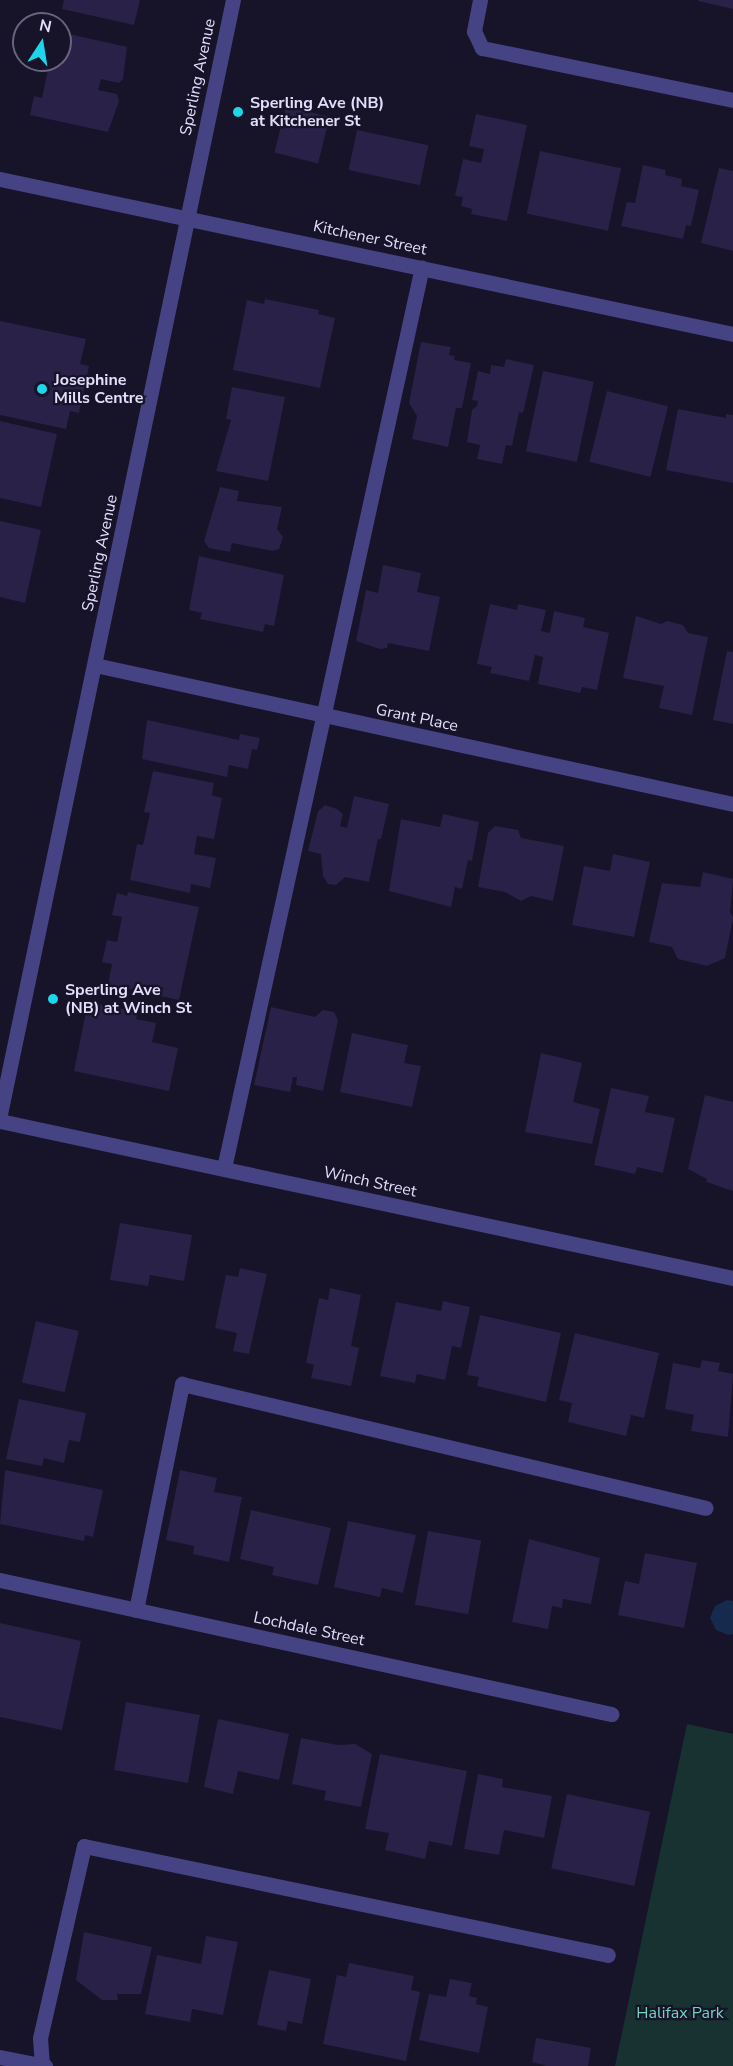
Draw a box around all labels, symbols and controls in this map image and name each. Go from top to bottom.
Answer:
north arrow [12,12,72,72]
text: N [37,14,53,38]
street label: Sperling Avenue [176,17,220,137]
place label: Sperling Ave (NB) at Kitchener St [250,93,384,131]
marker: Sperling Ave (NB) at Kitchener St [231,105,245,119]
street label: Kitchener Street [312,217,428,259]
place label: Josephine Mills Centre [54,370,144,408]
marker: Josephine Mills Centre [35,382,49,396]
street label: Sperling Avenue [78,493,122,613]
street label: Grant Place [374,700,460,736]
place label: Sperling Ave (NB) at Winch St [65,980,192,1018]
marker: Sperling Ave (NB) at Winch St [46,992,60,1006]
street label: Winch Street [322,1163,418,1201]
street label: Lochdale Street [252,1608,366,1650]
park label: Halifax Park [636,2003,724,2023]

